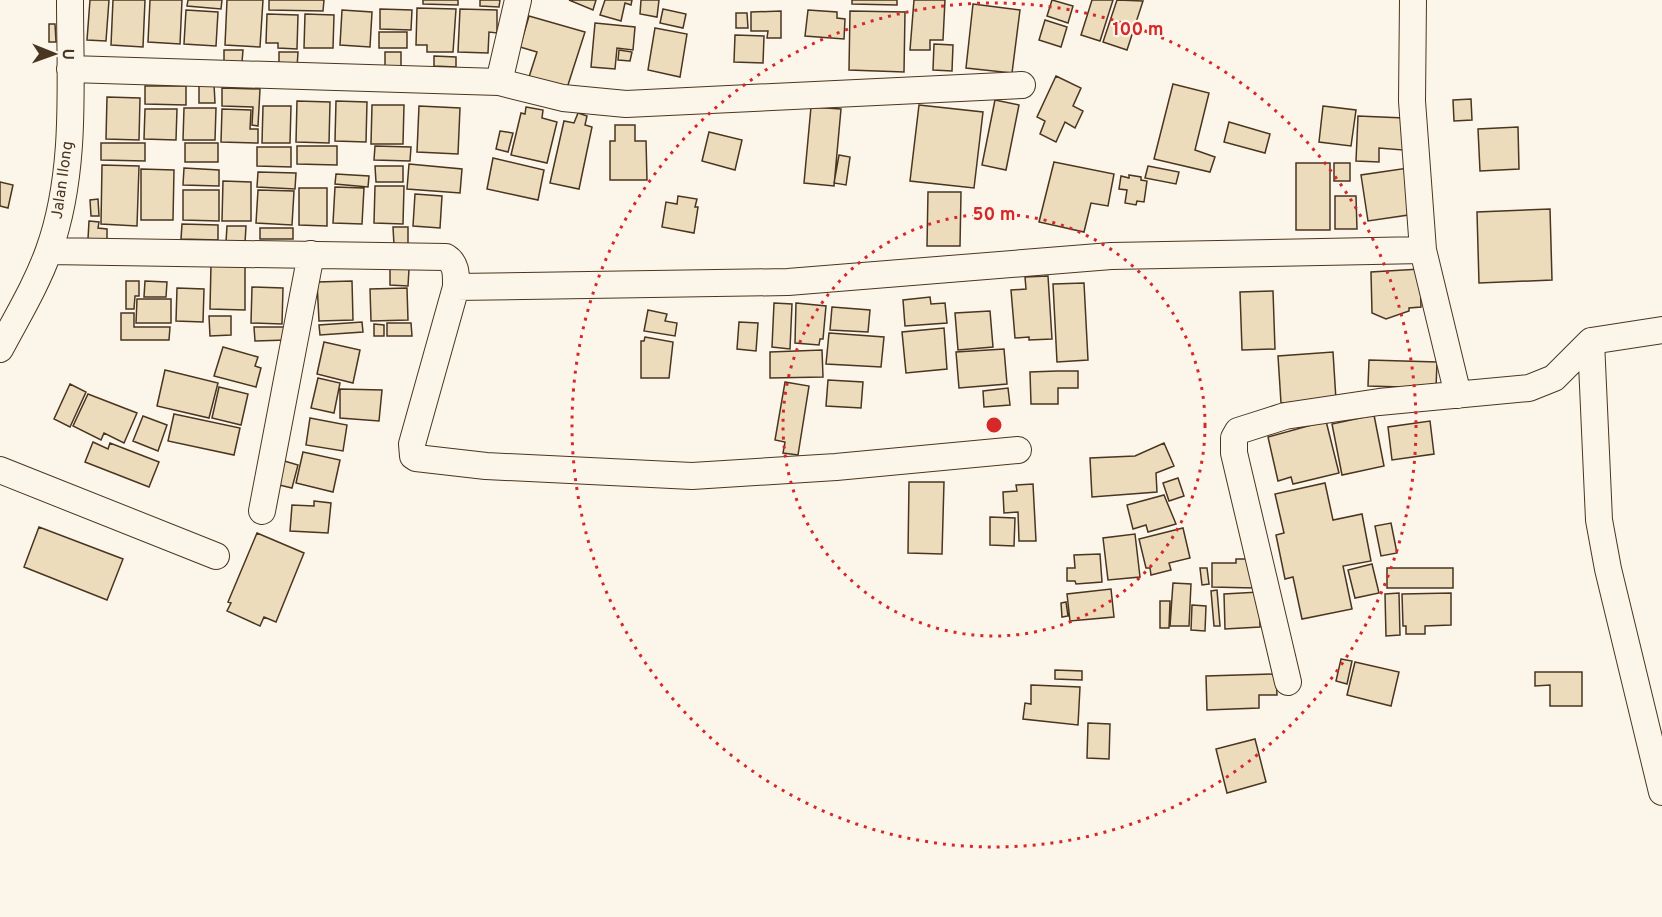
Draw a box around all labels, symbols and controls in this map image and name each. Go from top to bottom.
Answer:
text: 100 m [1112,19,1164,42]
north arrow [24,24,84,84]
text: U [57,48,77,60]
street label: Jalan Ilong [48,140,78,221]
text: 50 m [972,204,1016,227]
centre of rings [984,415,1004,435]

